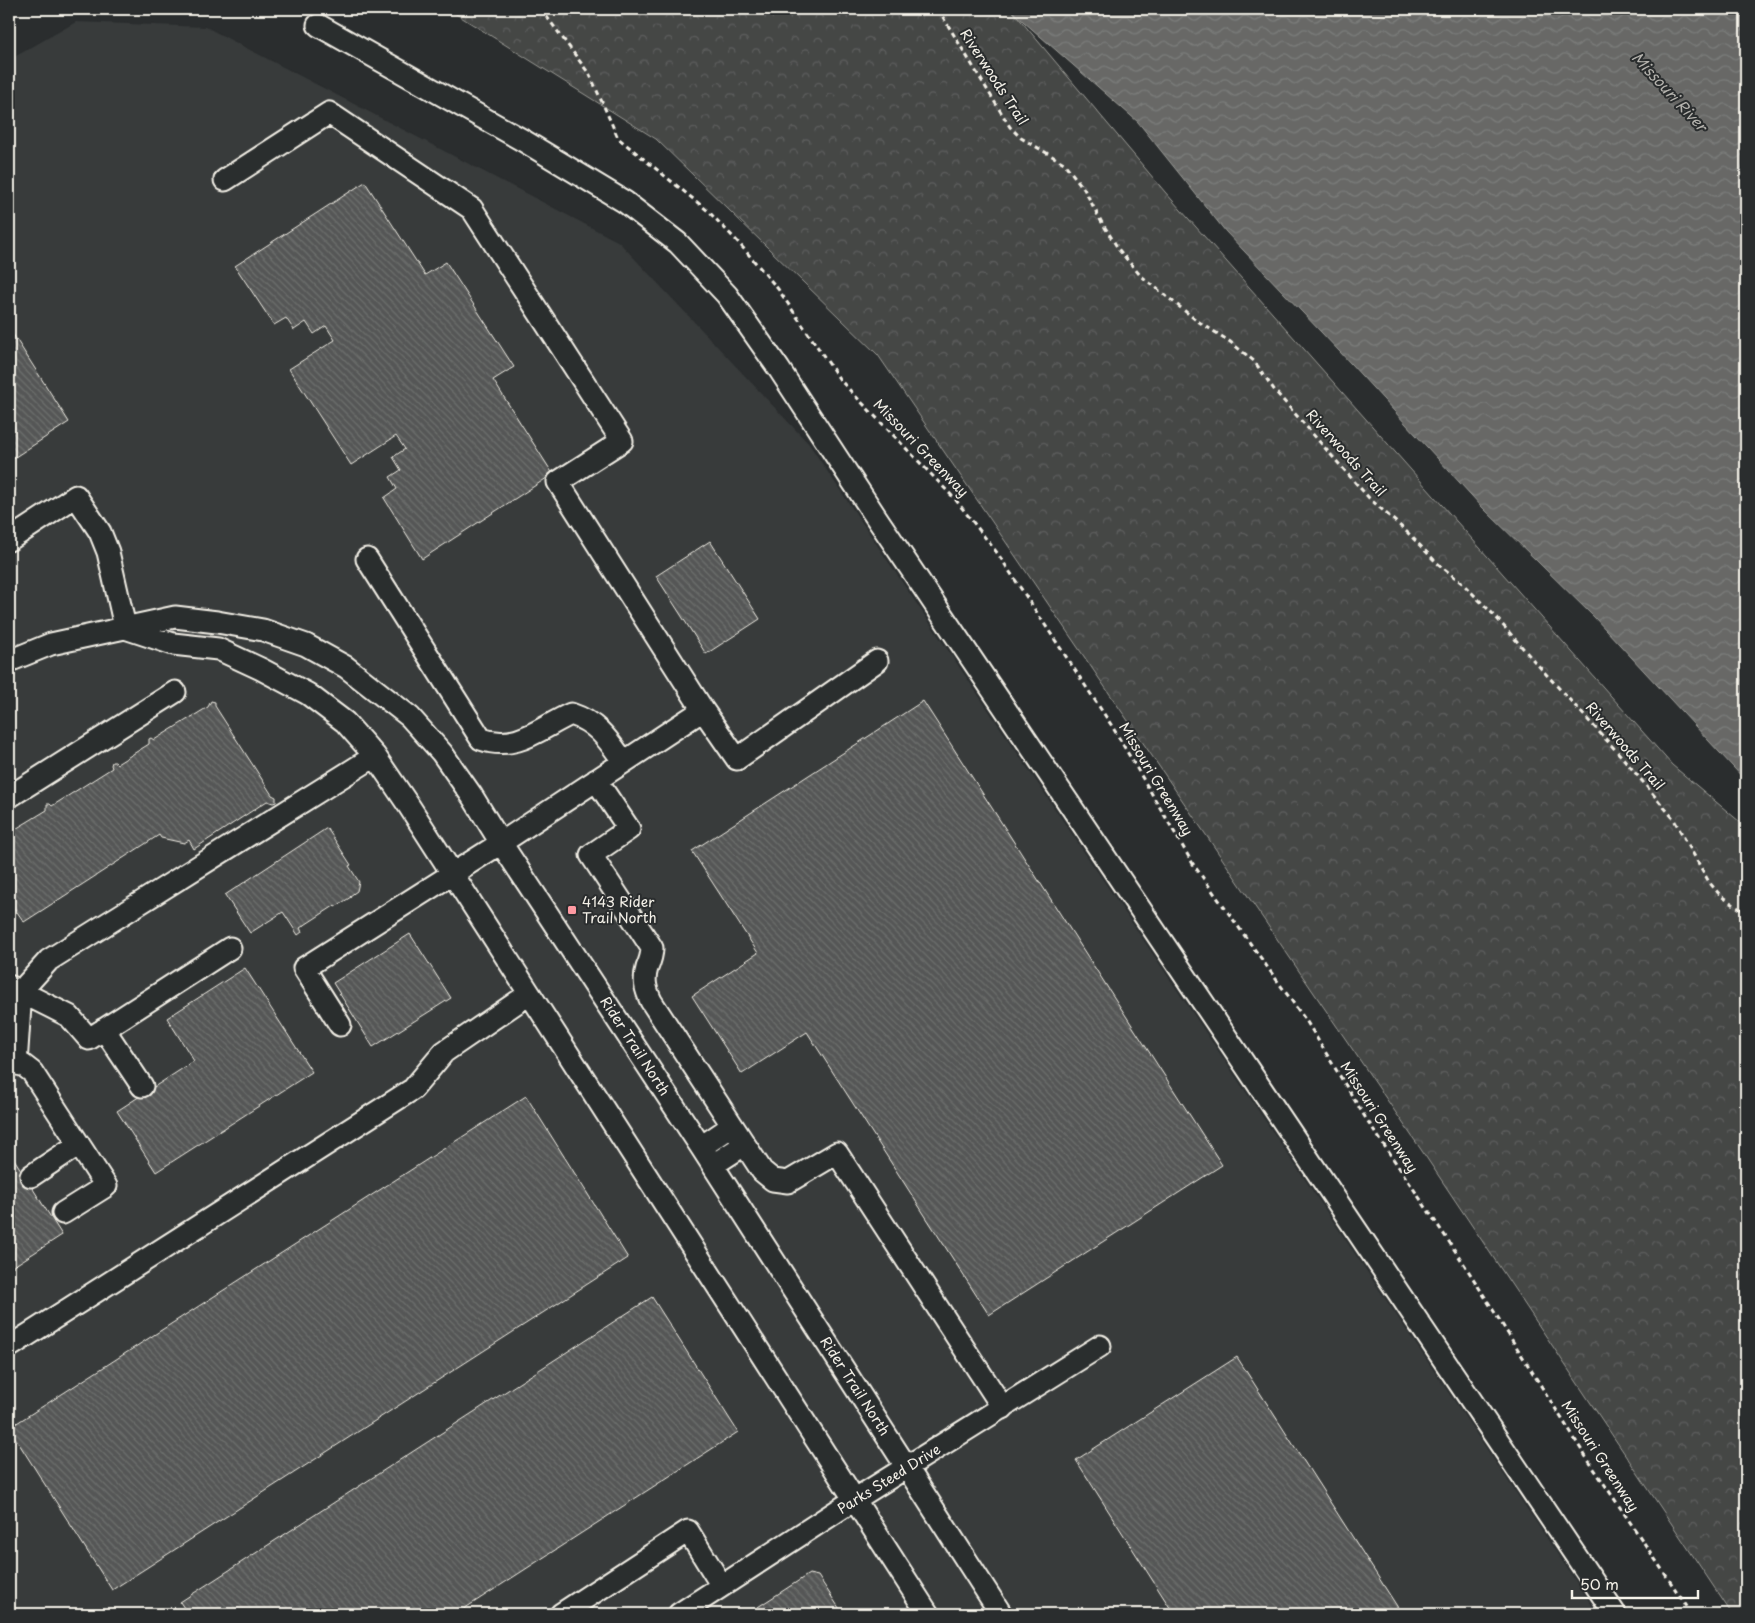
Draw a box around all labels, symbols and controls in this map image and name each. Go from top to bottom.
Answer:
street label: Riverwoods Trail [955,24,1033,129]
water label: Missouri River [1627,46,1715,138]
street label: Missouri Greenway [869,394,974,501]
street label: Riverwoods Trail [1301,404,1391,501]
street label: Riverwoods Trail [1581,697,1670,794]
street label: Missouri Greenway [1114,718,1199,839]
place label: 4143 Rider Trail North [582,891,657,928]
marker: 4143 Rider Trail North [566,904,578,916]
street label: Rider Trail North [595,992,675,1099]
street label: Missouri Greenway [1335,1057,1423,1177]
street label: Rider Trail North [815,1332,895,1439]
street label: Missouri Greenway [1556,1396,1644,1516]
street label: Parks Steed Drive [833,1438,944,1519]
scale bar [1572,1568,1699,1600]
text: 50 m [1580,1572,1619,1595]

